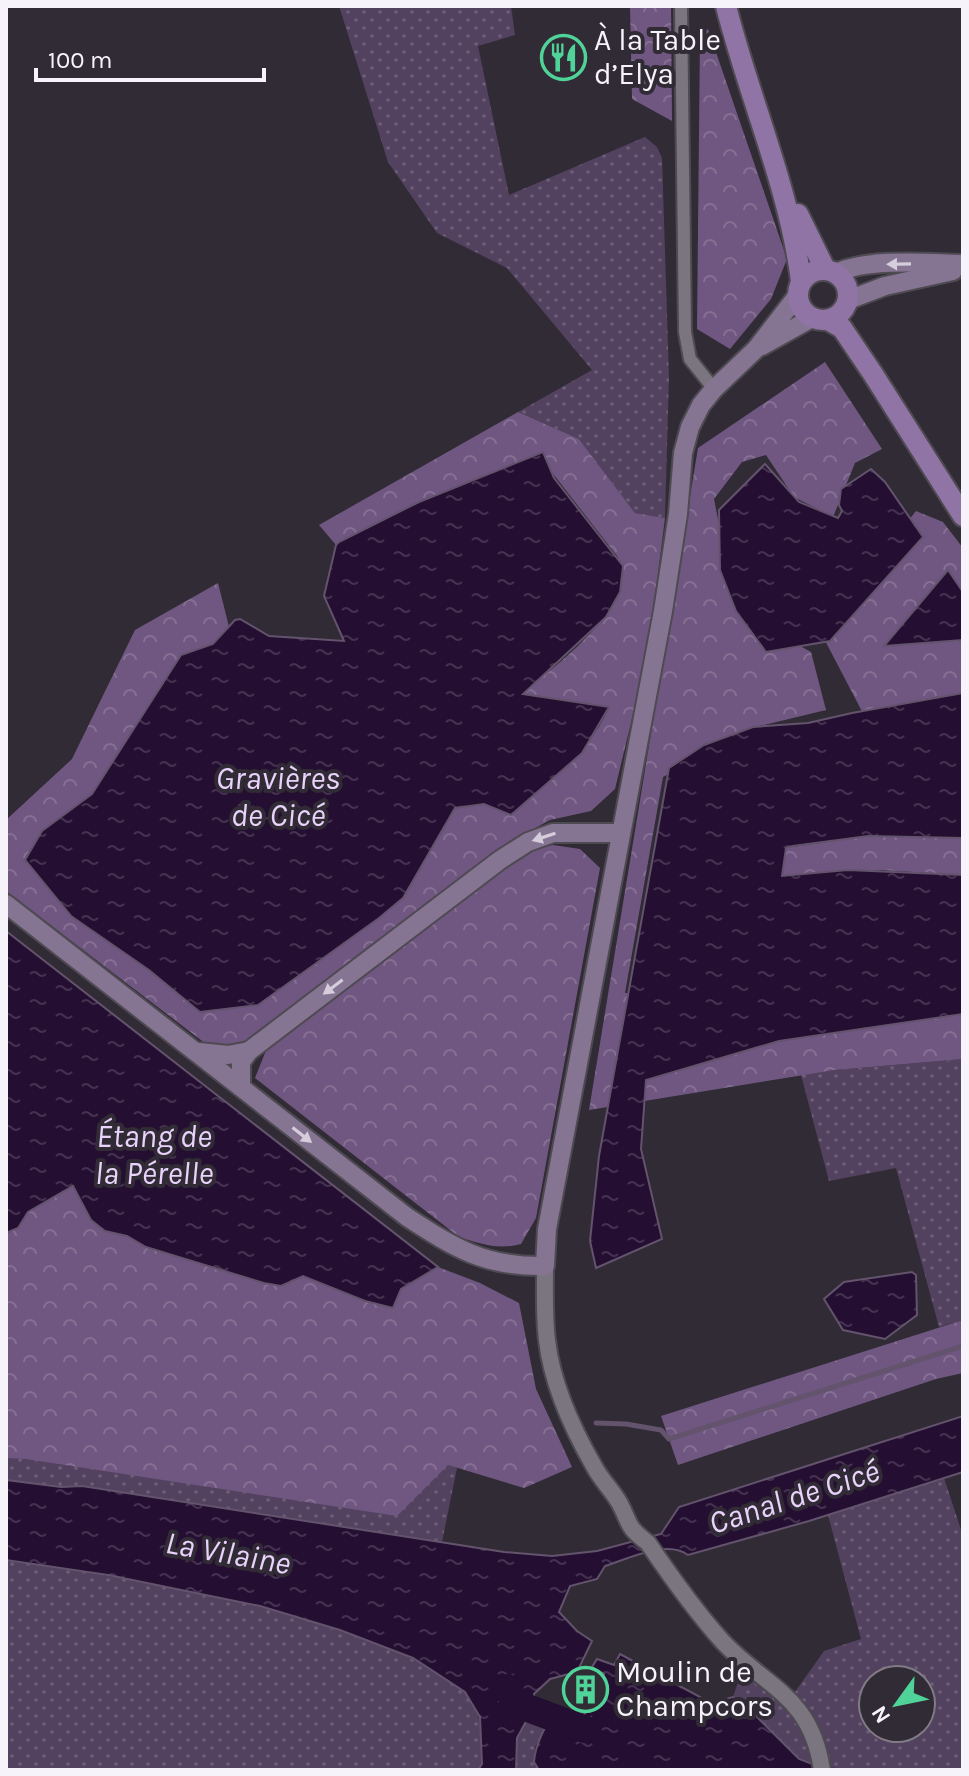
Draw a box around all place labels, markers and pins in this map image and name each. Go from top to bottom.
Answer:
place label: À la Table d’Elya [594,22,721,92]
restaurant icon: À la Table d’Elya [539,33,587,81]
place label: Moulin de Champcors [616,1654,773,1724]
building icon: Moulin de Champcors [561,1665,609,1713]

